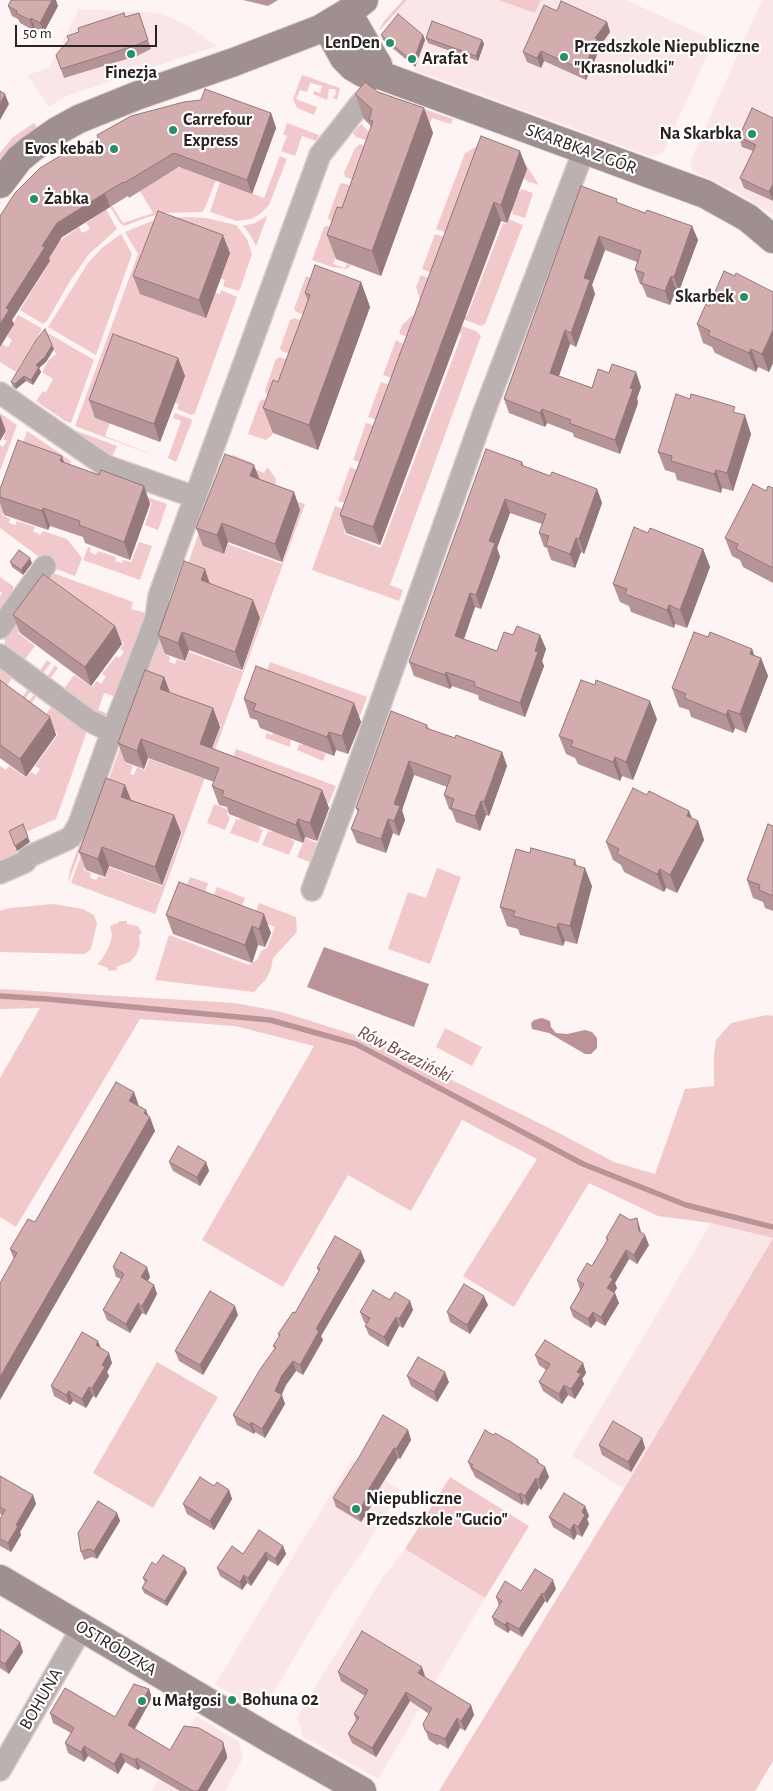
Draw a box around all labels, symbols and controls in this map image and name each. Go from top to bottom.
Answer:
scale bar [18,15,160,47]
text: 50 m [23,26,52,41]
place label: LenDen [325,32,380,54]
place label: Przedszkole Niepubliczne "Krasnoludki" [574,36,759,78]
marker: LenDen [384,37,396,49]
marker: Finezja [125,48,137,60]
place label: Arafat [422,48,468,70]
marker: Przedszkole Niepubliczne "Krasnoludki" [558,51,570,63]
marker: Arafat [406,53,418,65]
place label: Finezja [105,62,157,84]
place label: Carrefour Express [183,109,252,152]
street label: SKARBKA Z GÓR [523,119,639,179]
place label: Na Skarbka [660,123,742,145]
marker: Carrefour Express [167,124,179,136]
marker: Na Skarbka [746,128,758,140]
place label: Evos kebab [24,138,104,160]
marker: Evos kebab [108,143,120,155]
place label: Żabka [44,188,89,210]
marker: Żabka [28,193,40,205]
place label: Skarbek [675,286,734,308]
marker: Skarbek [738,291,750,303]
water label: Rów Brzeziński [354,1020,456,1088]
place label: Niepubliczne Przedszkole "Gucio" [366,1488,508,1530]
marker: Niepubliczne Przedszkole "Gucio" [350,1503,362,1515]
street label: OSTRÓDZKA [71,1615,161,1681]
street label: BOHUNA [15,1664,67,1734]
place label: Bohuna 02 [242,1689,319,1711]
place label: u Małgosi [152,1690,222,1712]
marker: Bohuna 02 [226,1694,238,1706]
marker: u Małgosi [136,1695,148,1707]

